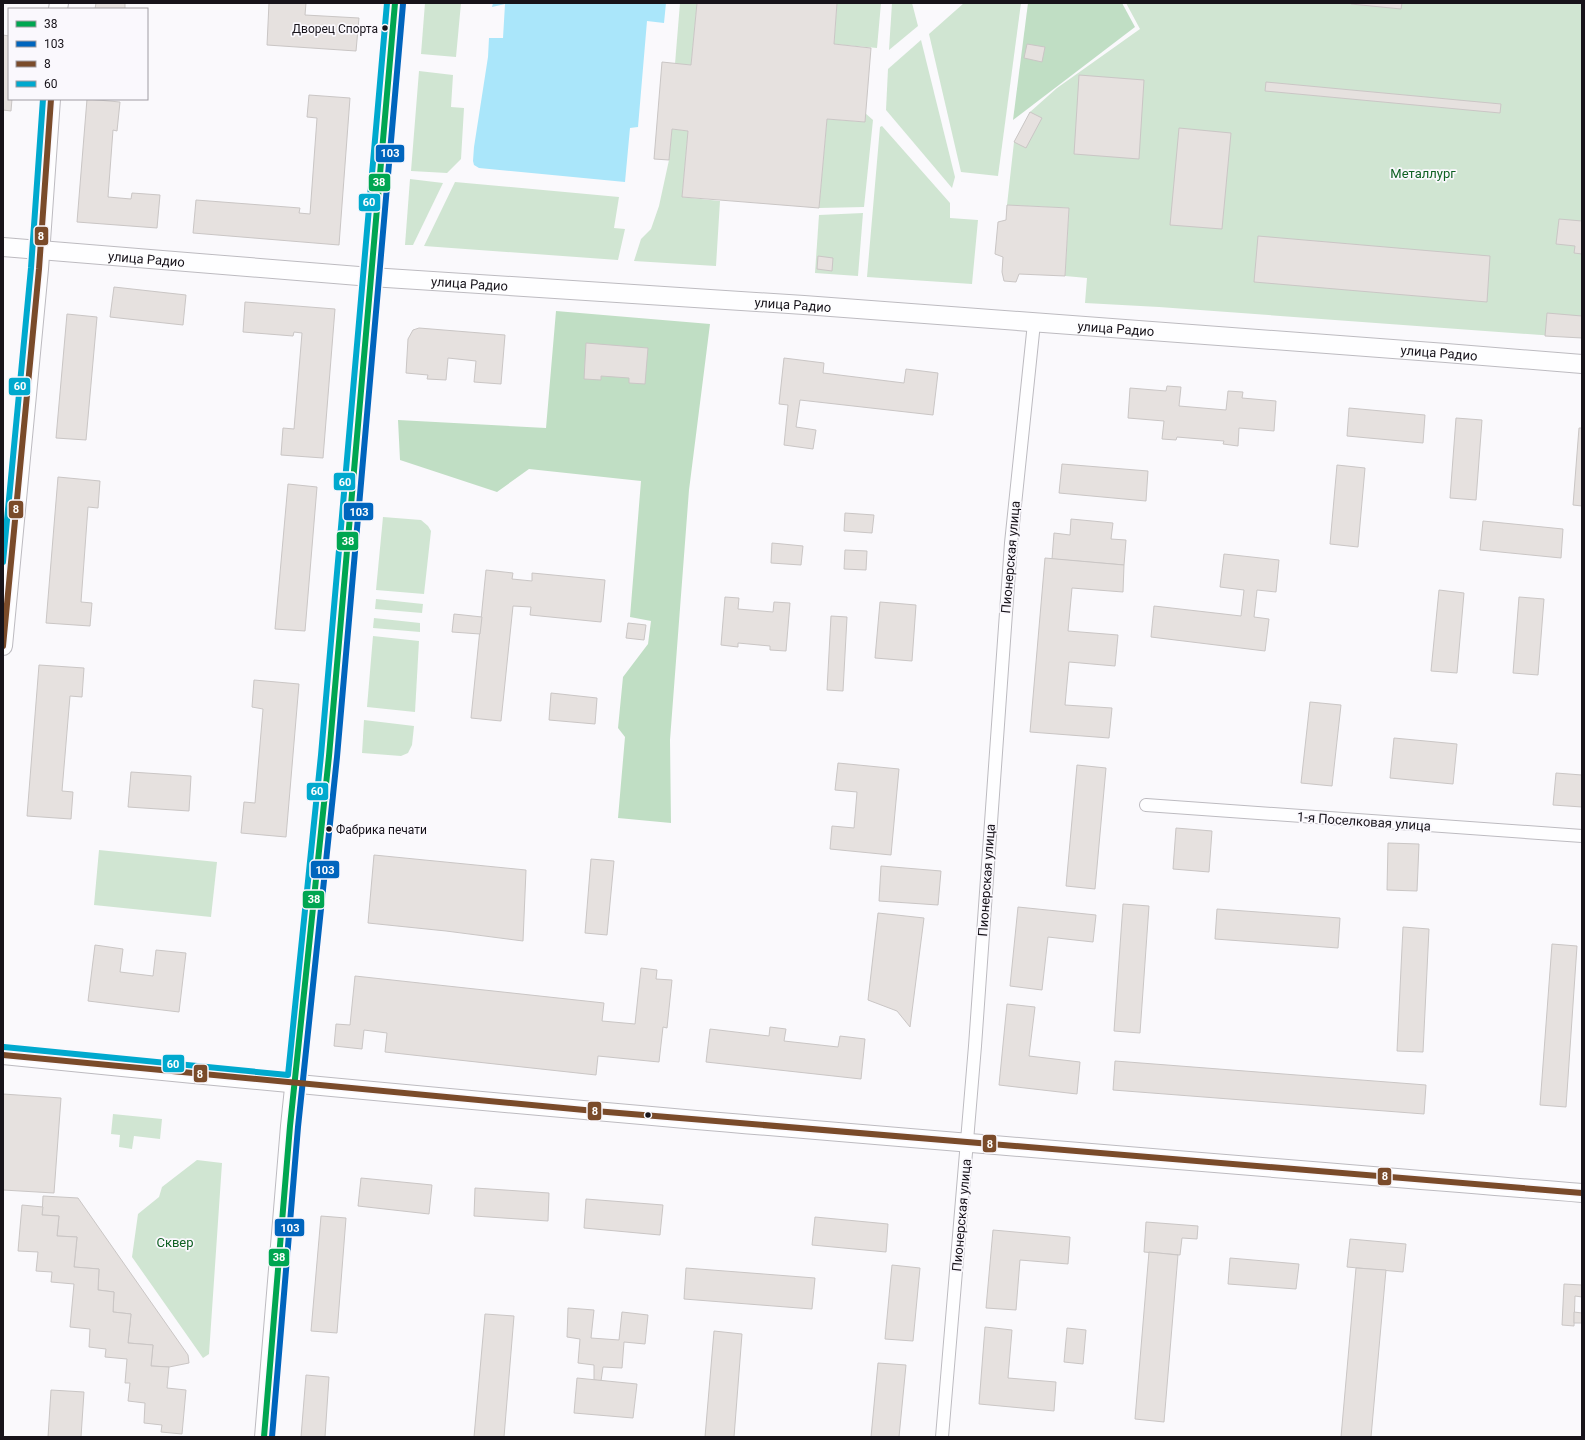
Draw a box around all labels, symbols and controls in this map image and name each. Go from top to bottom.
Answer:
legend [8,8,148,100]
text: 38 [44,17,58,31]
place label: Дворец Спорта [292,22,378,36]
marker: Дворец Спорта [380,23,390,33]
text: 103 [44,37,64,51]
text: 8 [44,57,51,71]
text: 60 [44,77,58,91]
line badge: 103 [375,144,405,163]
text: 103 [381,147,399,160]
park label: Металлург [1390,166,1456,181]
line badge: 38 [368,173,391,192]
text: 38 [373,176,385,189]
line badge: 60 [358,193,381,212]
text: 60 [363,196,375,209]
line badge: 8 [34,226,49,246]
text: 8 [38,230,44,243]
street label: улица Радио [108,249,185,270]
street label: улица Радио [431,274,508,294]
street label: улица Радио [754,295,832,315]
street label: улица Радио [1077,318,1155,339]
street label: улица Радио [1400,343,1478,364]
line badge: 60 [8,377,31,396]
text: 60 [14,380,26,393]
line badge: 60 [333,472,356,491]
text: 60 [339,476,351,489]
line badge: 8 [8,500,24,519]
street label: Пионерская улица [998,500,1023,614]
line badge: 103 [343,502,374,521]
text: 8 [13,503,19,516]
text: 103 [350,506,368,519]
line badge: 38 [336,531,359,551]
text: 38 [342,535,354,548]
line badge: 60 [306,782,329,801]
text: 60 [311,785,323,798]
street label: 1-я Поселковая улица [1297,809,1431,834]
place label: Фабрика печати [336,823,427,837]
street label: Пионерская улица [975,823,998,937]
marker: Фабрика печати [324,824,334,834]
line badge: 103 [310,860,340,879]
text: 103 [316,864,334,877]
line badge: 38 [302,890,325,909]
text: 38 [308,893,320,906]
line badge: 60 [162,1054,185,1073]
text: 60 [167,1058,179,1071]
line badge: 8 [193,1064,208,1083]
text: 8 [197,1068,203,1081]
line badge: 8 [587,1101,602,1121]
text: 8 [592,1105,598,1118]
unlabelled marker [643,1110,653,1120]
line badge: 8 [982,1134,997,1153]
text: 8 [987,1138,993,1151]
street label: Пионерская улица [949,1158,974,1272]
line badge: 8 [1377,1167,1392,1186]
text: 8 [1382,1170,1388,1183]
line badge: 103 [274,1218,305,1237]
text: 103 [281,1222,299,1235]
park label: Сквер [156,1235,194,1250]
line badge: 38 [268,1248,290,1267]
text: 38 [273,1251,285,1264]

